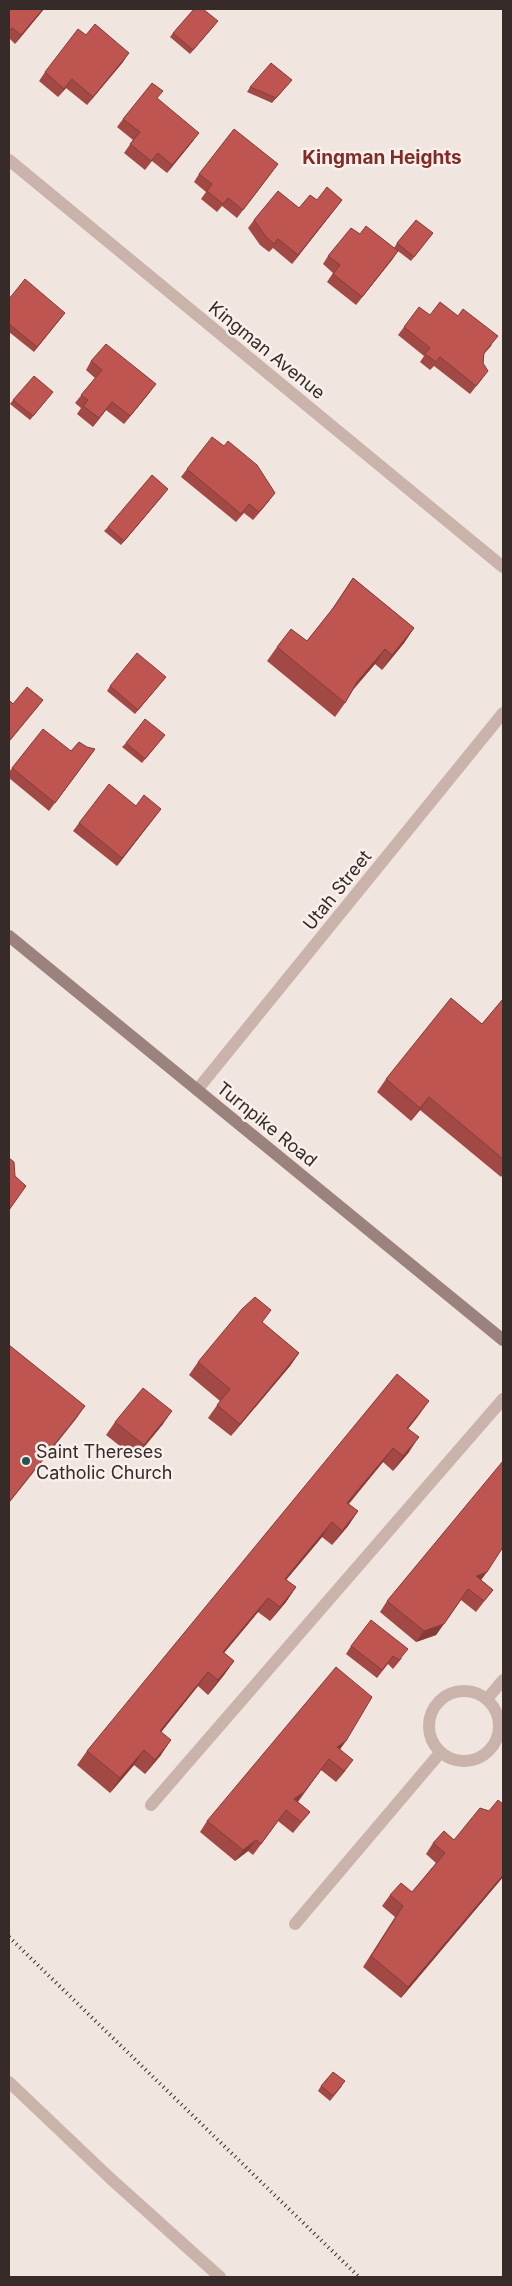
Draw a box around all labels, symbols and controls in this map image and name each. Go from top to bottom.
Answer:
district label: Kingman Heights [302,146,462,169]
street label: Kingman Avenue [205,297,329,403]
street label: Utah Street [299,846,375,934]
street label: Turnpike Road [213,1077,321,1171]
place label: Saint Thereses Catholic Church [36,1441,173,1483]
marker: Saint Thereses Catholic Church [20,1455,32,1467]

